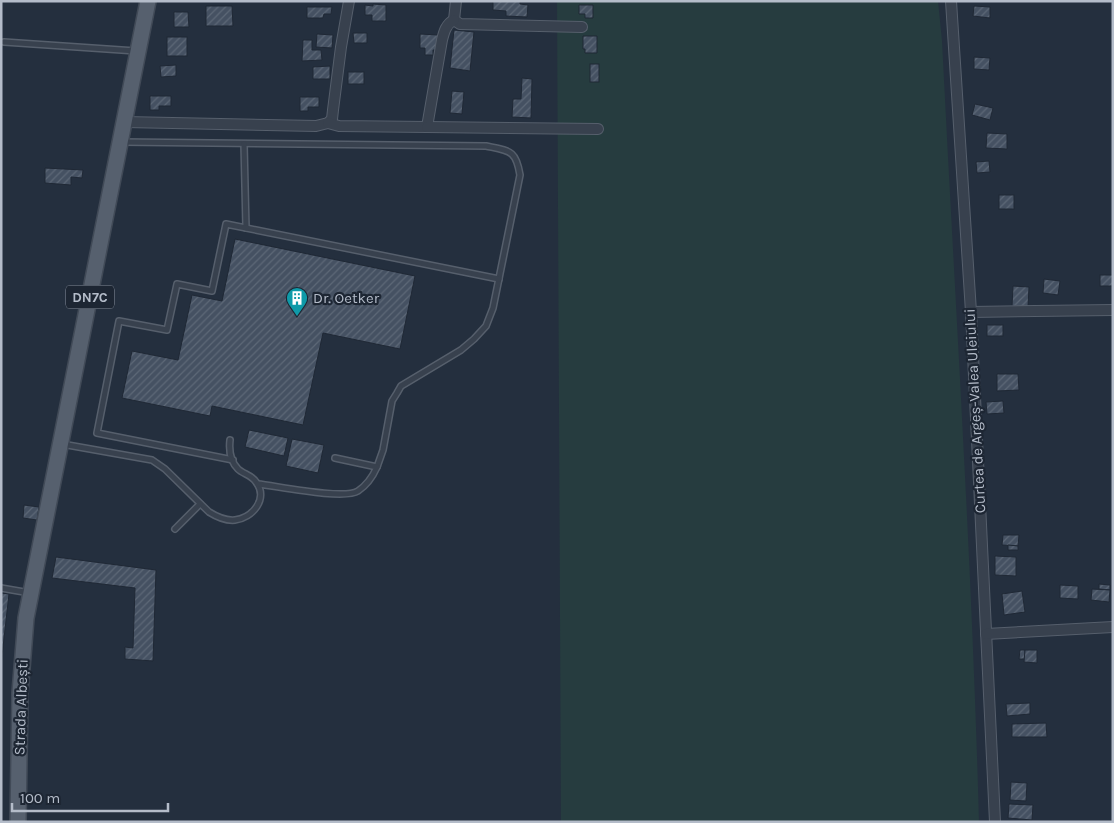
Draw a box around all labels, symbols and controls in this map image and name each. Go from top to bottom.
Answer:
road number: DN7C [66,286,114,308]
building icon: Dr. Oetker [285,286,309,317]
place label: Dr. Oetker [313,289,380,307]
street label: Curtea de Argeș-Valea Uleiului [961,308,989,514]
street label: Strada Albești [10,658,32,756]
scale bar [12,780,169,812]
text: 100 m [20,789,60,807]

